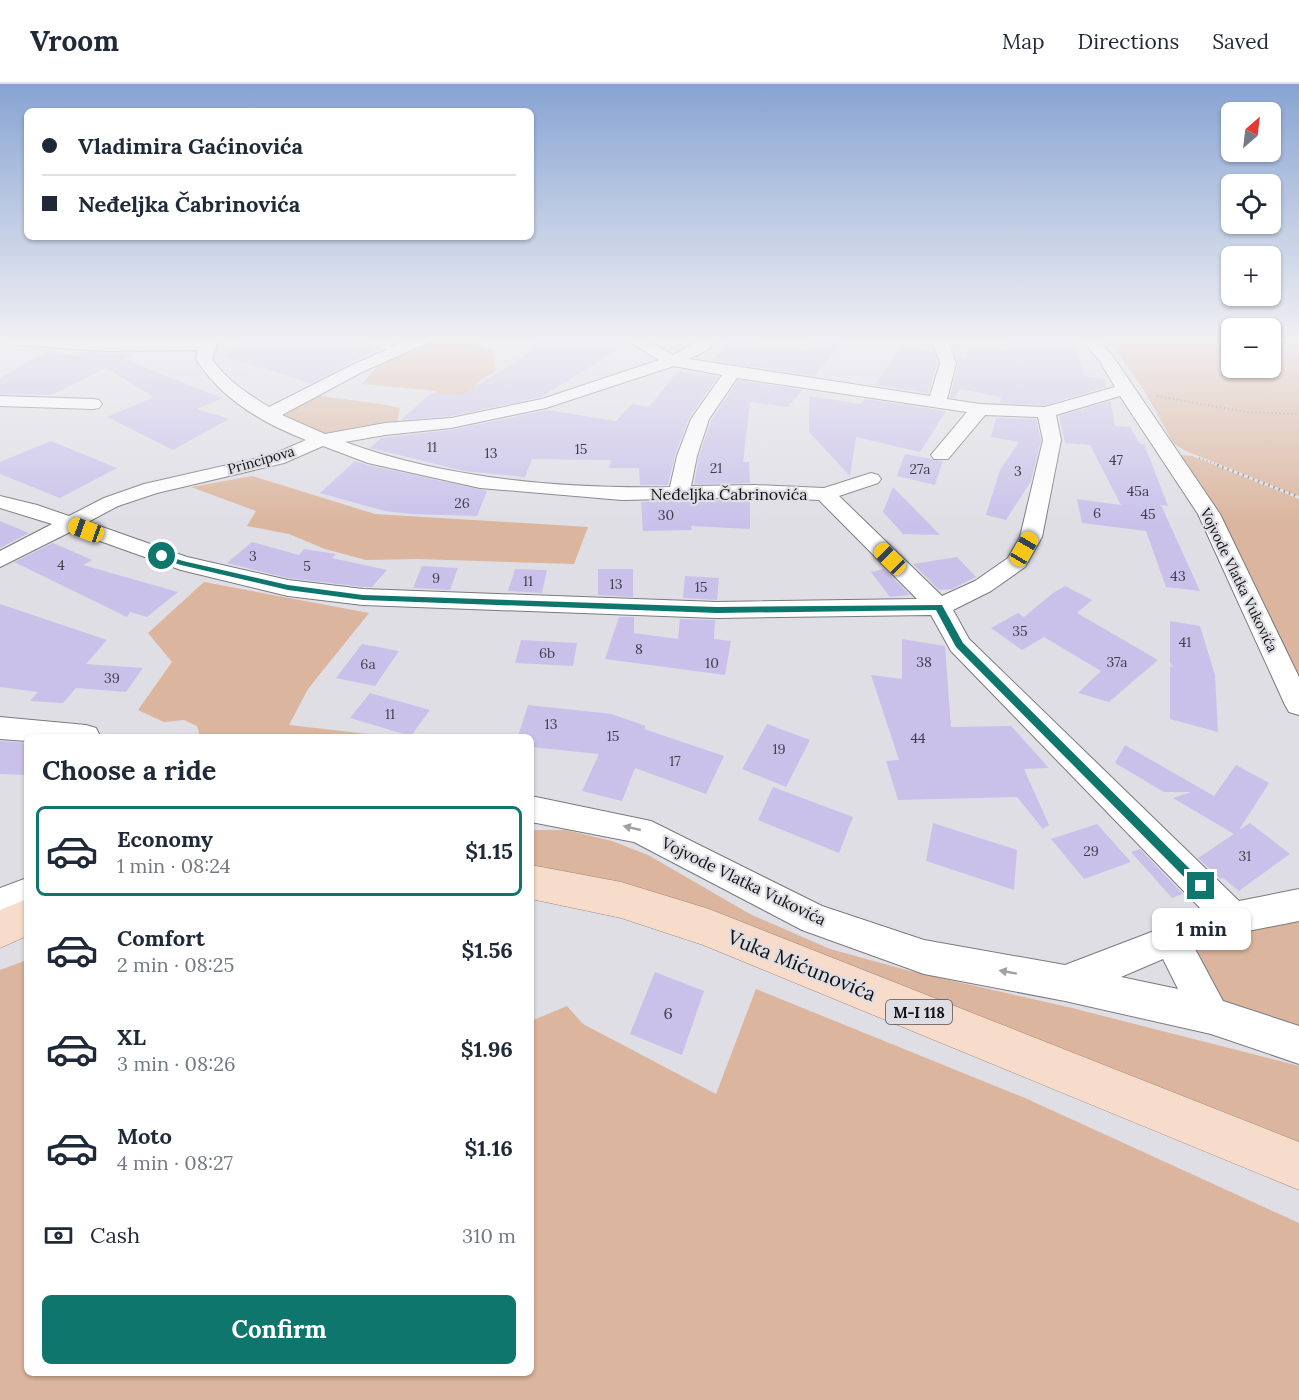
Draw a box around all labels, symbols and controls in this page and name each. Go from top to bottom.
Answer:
text: Vroom [30,23,119,59]
text: Map [1002,28,1045,55]
text: Directions [1078,28,1179,55]
text: Saved [1212,28,1269,55]
north arrow [1221,102,1281,162]
map controls [1221,102,1281,378]
text: Vladimira Gaćinovića [78,132,303,160]
button: locate [1221,174,1281,234]
text: Neđeljka Čabrinovića [78,190,300,218]
button: + [1221,246,1281,306]
button: − [1221,318,1281,378]
house number: 11 [427,438,437,456]
house number: 15 [575,440,587,458]
street label: Principova [225,442,297,478]
house number: 13 [485,444,498,462]
house number: 47 [1109,451,1124,469]
house number: 21 [710,459,722,477]
house number: 27a [909,460,931,478]
house number: 3 [1014,462,1022,480]
house number: 45a [1127,482,1149,500]
street label: Neđeljka Čabrinovića [651,484,807,504]
house number: 26 [454,494,470,512]
house number: 6 [1093,504,1101,522]
street label: Vojvode Vlatka Vukovića [1196,504,1282,655]
house number: 45 [1140,505,1156,523]
house number: 30 [658,506,674,524]
car [66,515,106,545]
car [1007,529,1041,569]
car [871,540,909,578]
route start [148,542,175,569]
house number: 3 [249,547,257,565]
house number: 4 [57,556,65,574]
house number: 5 [303,557,311,575]
house number: 43 [1170,567,1186,585]
house number: 9 [432,569,440,587]
house number: 11 [523,572,533,590]
house number: 13 [610,575,623,593]
house number: 15 [695,578,707,596]
house number: 35 [1012,622,1028,640]
house number: 41 [1179,633,1191,651]
house number: 8 [635,640,643,658]
house number: 6b [539,644,555,662]
house number: 38 [916,653,932,671]
house number: 37а [1106,653,1128,671]
house number: 10 [705,654,719,672]
house number: 6а [360,655,376,673]
house number: 39 [104,669,120,687]
house number: 11 [385,705,395,723]
house number: 13 [545,715,558,733]
house number: 15 [607,727,619,745]
house number: 44 [910,729,926,747]
house number: 19 [772,740,786,758]
house number: 17 [669,752,681,770]
text: Choose a ride [42,753,216,787]
one-way arrow [623,823,641,833]
icon: car [45,824,99,878]
text: Economy [117,825,213,853]
street label: Vojvode Vlatka Vukovića [658,832,830,930]
text: $1.15 [465,837,513,865]
house number: 29 [1083,842,1099,860]
house number: 31 [1239,847,1251,865]
text: 1 min · 08:24 [117,853,231,878]
route end [1187,872,1214,899]
callout: 1 min [1152,907,1250,949]
text: 1 min [1176,916,1227,941]
icon: car [45,923,99,977]
street label: Vuka Mićunovića [723,923,880,1006]
text: Comfort [117,924,205,952]
text: $1.56 [461,936,513,964]
text: 2 min · 08:25 [117,952,234,977]
one-way arrow [998,967,1017,976]
road number: M-I 118 [886,1000,952,1024]
house number: 6 [663,1003,673,1023]
icon: car [45,1022,99,1076]
text: XL [117,1023,146,1051]
text: $1.96 [461,1035,513,1063]
text: 3 min · 08:26 [117,1051,236,1076]
icon: car [45,1121,99,1175]
text: Moto [117,1122,172,1150]
text: $1.16 [464,1134,513,1162]
text: 4 min · 08:27 [117,1150,233,1175]
icon: cash [42,1219,75,1252]
text: Cash [90,1221,140,1249]
text: 310 m [462,1223,516,1248]
button: Confirm [42,1295,516,1364]

